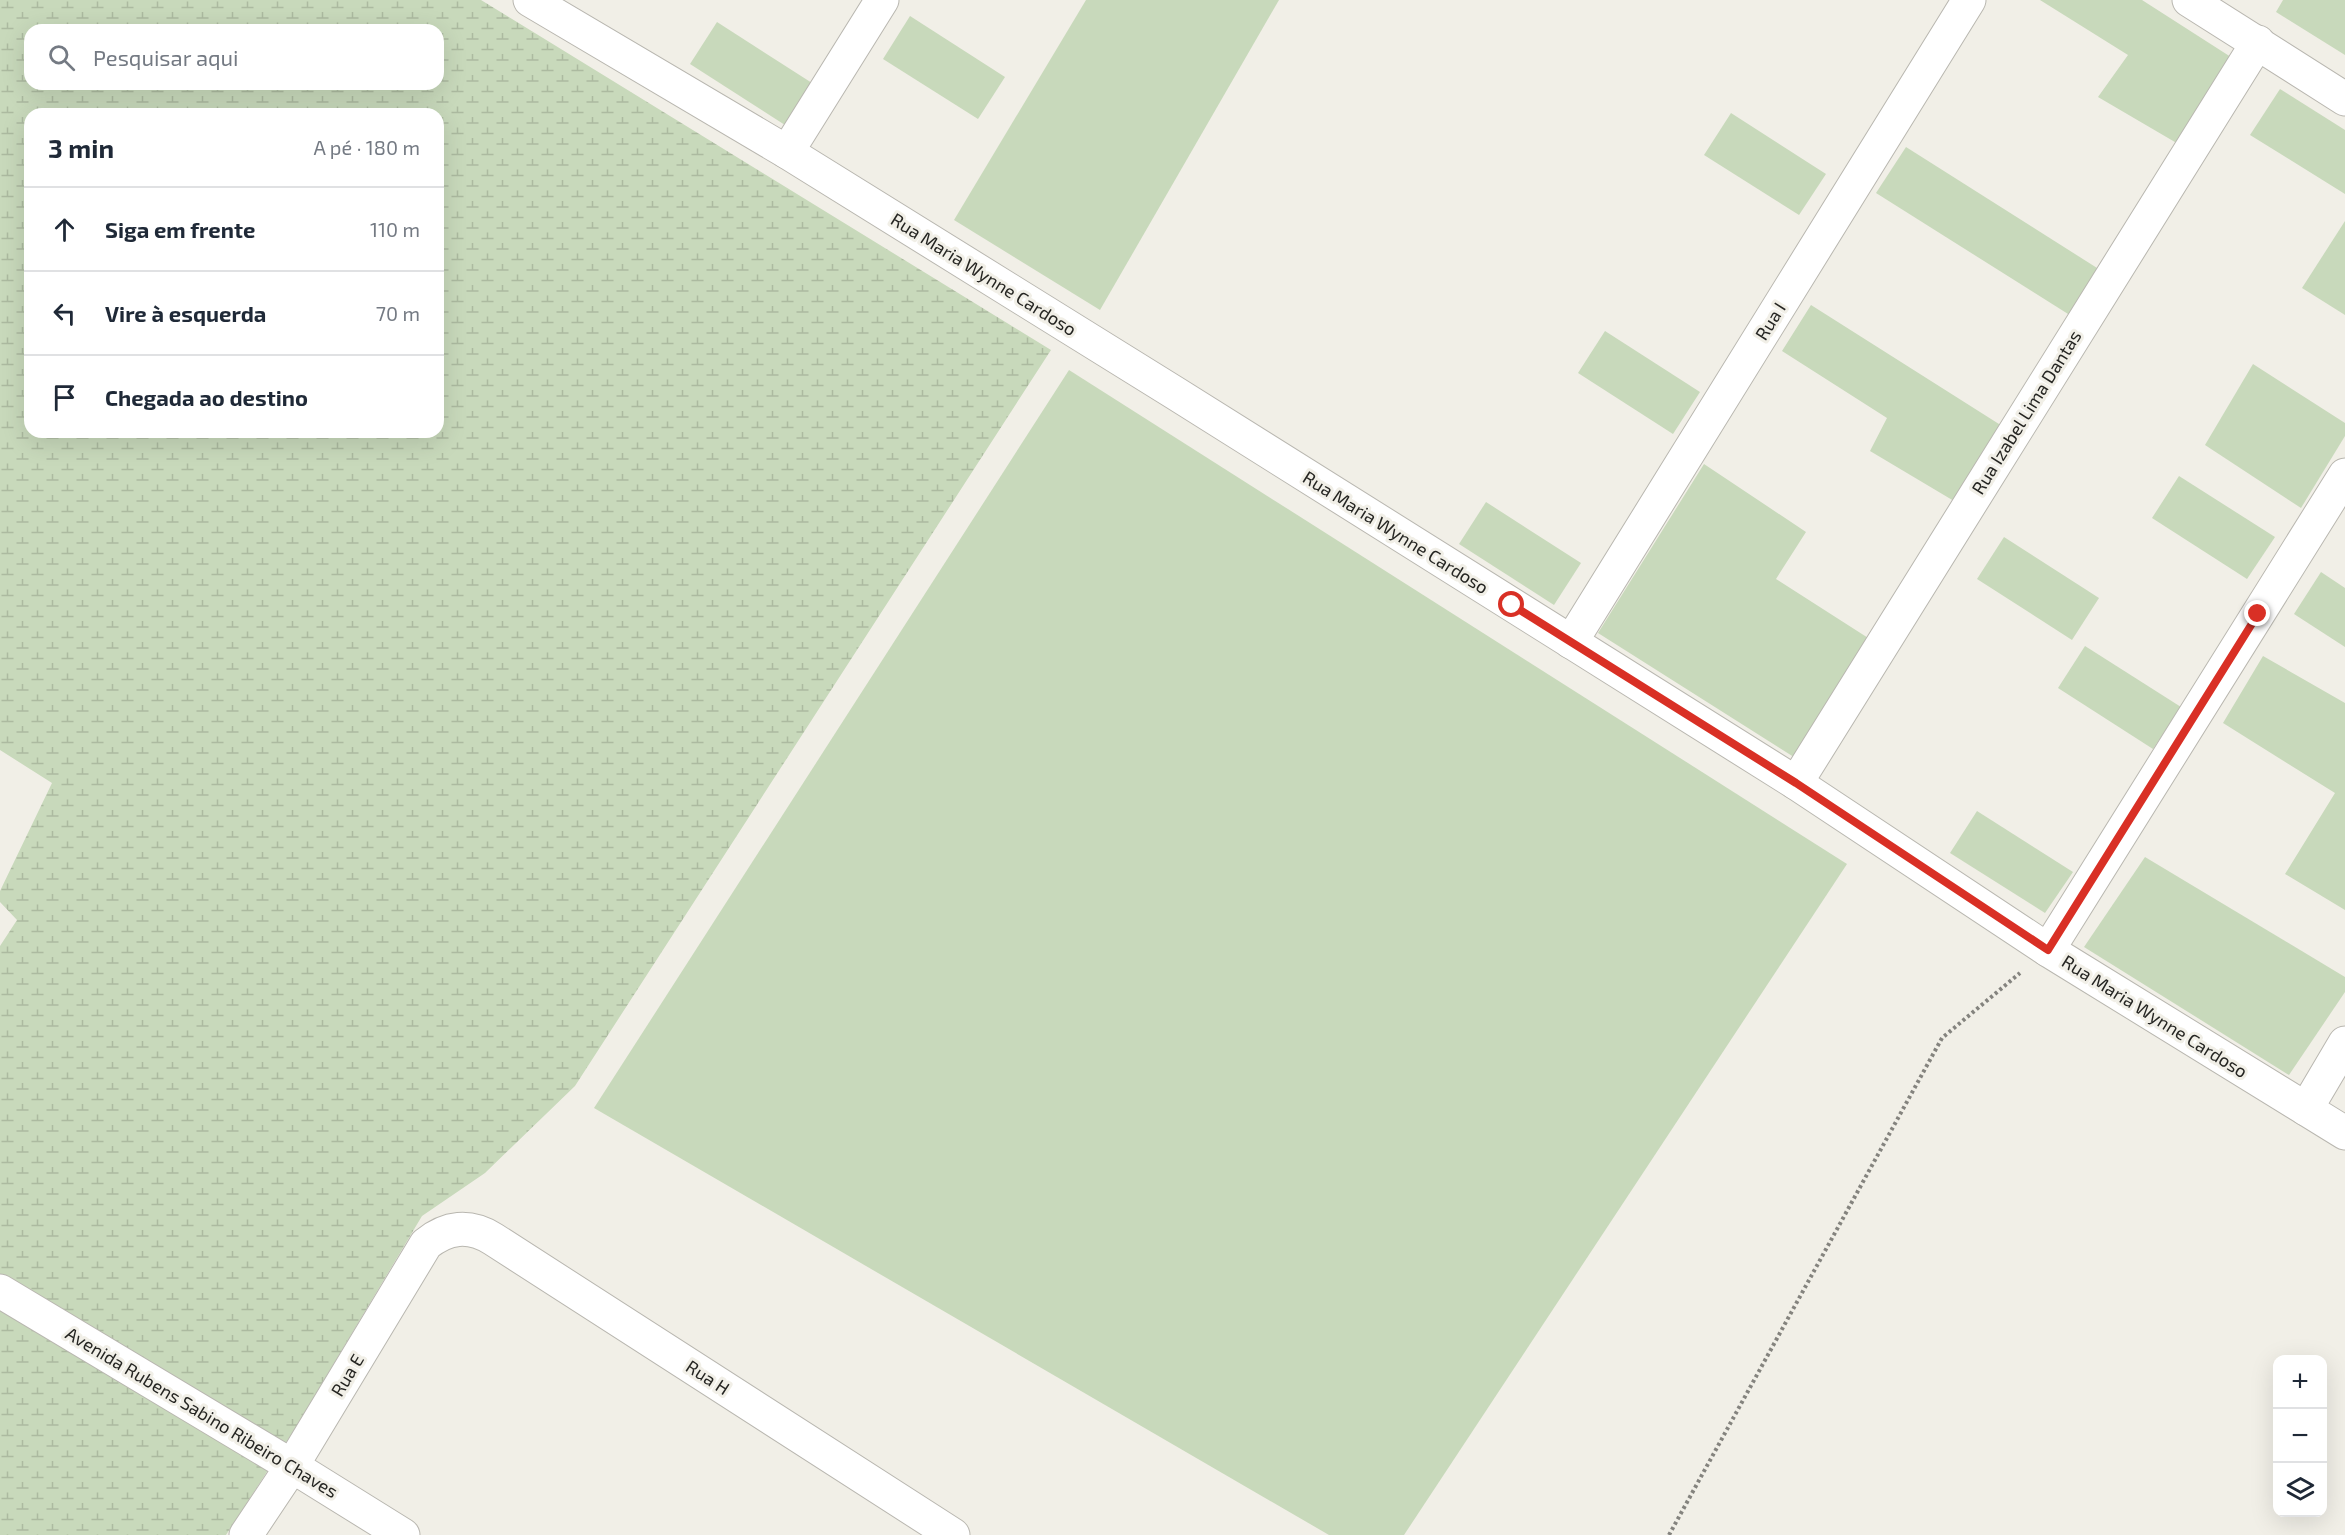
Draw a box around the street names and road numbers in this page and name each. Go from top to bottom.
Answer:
street label: Rua Maria Wynne Cardoso [887,208,1081,340]
street label: Rua I [1750,298,1790,344]
street label: Rua Izabel Lima Dantas [1966,326,2086,498]
street label: Rua Maria Wynne Cardoso [1299,466,1493,598]
street label: Rua Maria Wynne Cardoso [2058,950,2252,1082]
street label: Avenida Rubens Sabino Ribeiro Chaves [62,1322,342,1502]
street label: Rua E [326,1350,368,1400]
street label: Rua H [682,1355,734,1399]

